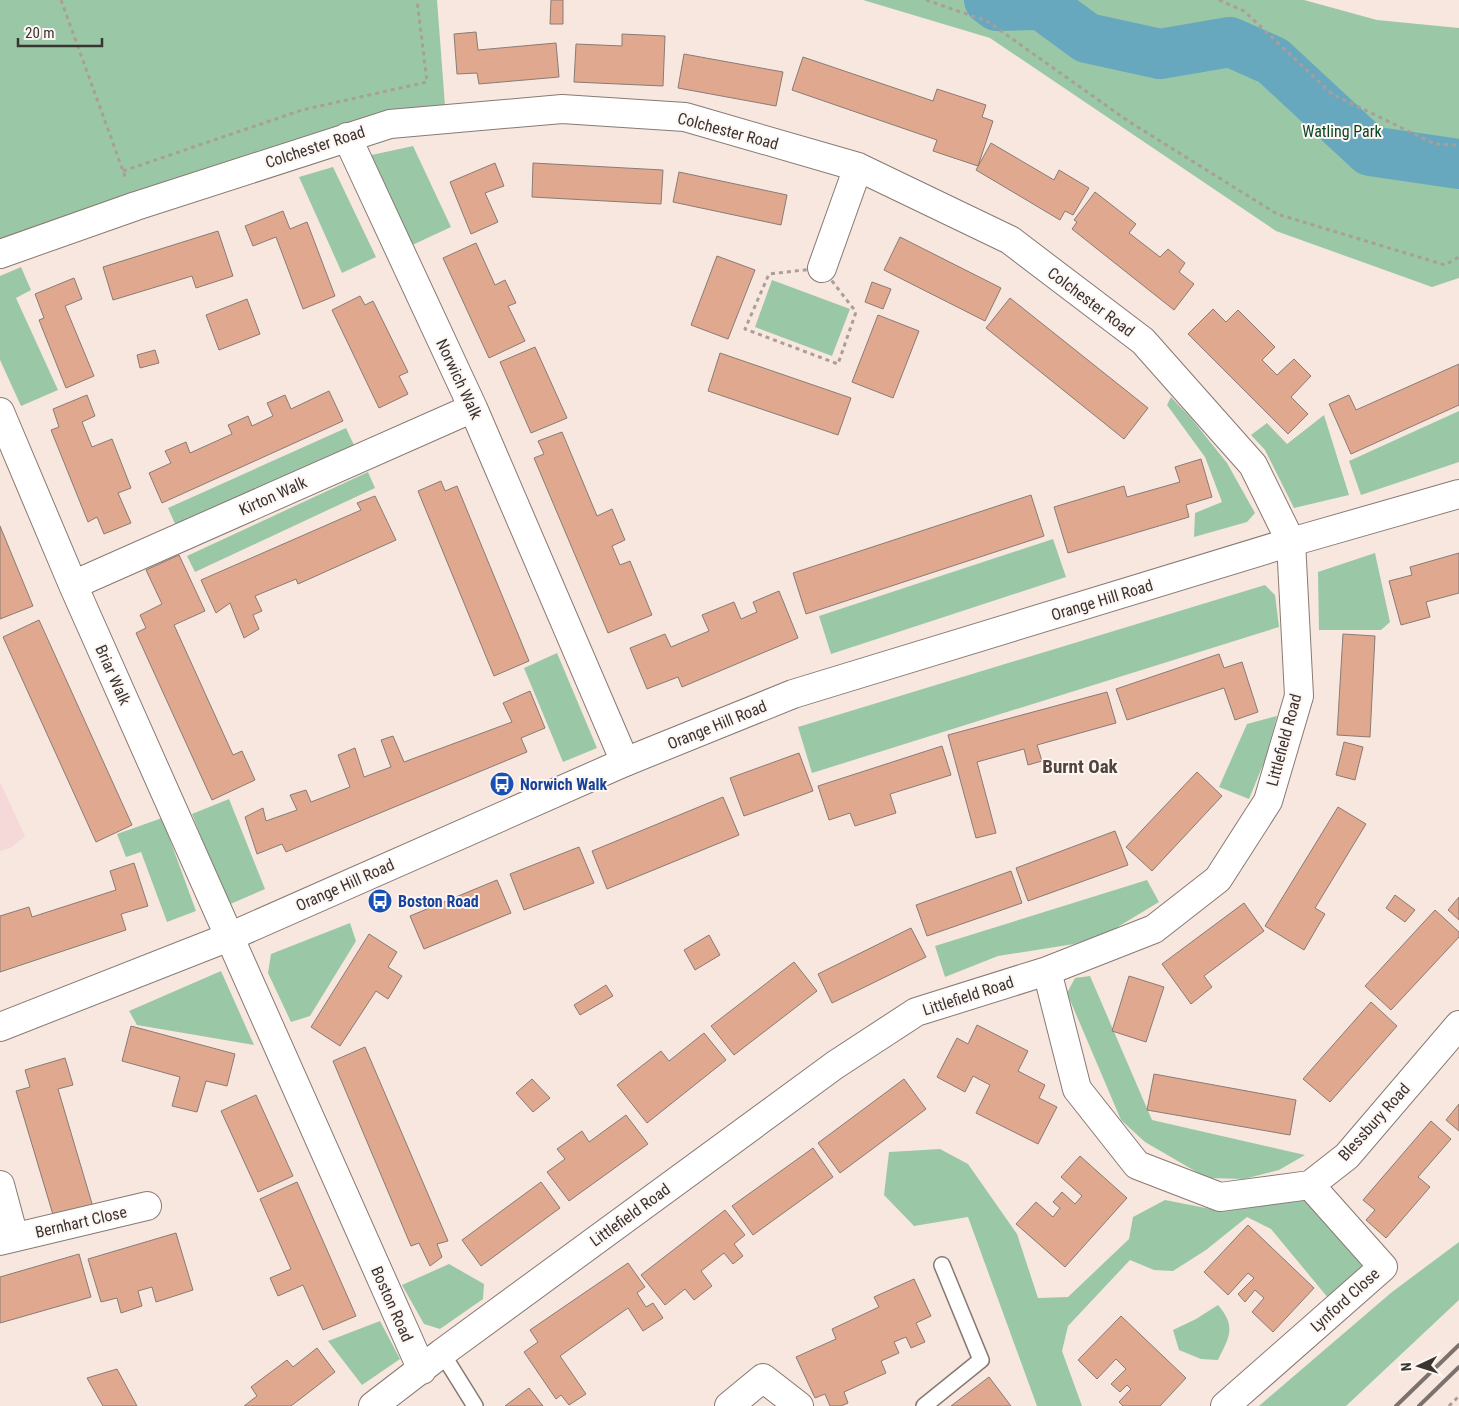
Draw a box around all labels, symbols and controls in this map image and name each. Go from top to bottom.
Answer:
scale bar [18,15,101,47]
text: 20 m [25,24,55,42]
street label: Colchester Road [676,108,780,154]
street label: Colchester Road [263,122,367,172]
park label: Watling Park [1302,122,1383,141]
street label: Colchester Road [1044,263,1138,341]
street label: Norwich Walk [432,336,486,423]
street label: Kirton Walk [236,472,311,519]
street label: Orange Hill Road [1049,576,1155,624]
street label: Briar Walk [91,642,135,709]
street label: Littlefield Road [1263,692,1305,788]
street label: Orange Hill Road [665,696,769,754]
district label: Burnt Oak [1042,755,1119,778]
bus stop icon: Norwich Walk [489,771,515,797]
place label: Norwich Walk [520,775,608,794]
street label: Orange Hill Road [293,855,397,915]
bus stop icon: Boston Road [367,888,393,914]
place label: Boston Road [398,892,479,911]
street label: Littlefield Road [920,972,1016,1020]
street label: Blessbury Road [1334,1079,1414,1165]
street label: Littlefield Road [586,1179,674,1251]
street label: Bernhart Close [33,1202,129,1242]
street label: Boston Road [367,1263,417,1345]
street label: Lynford Close [1307,1264,1383,1336]
north arrow [1394,1341,1444,1391]
text: N [1398,1362,1414,1372]

